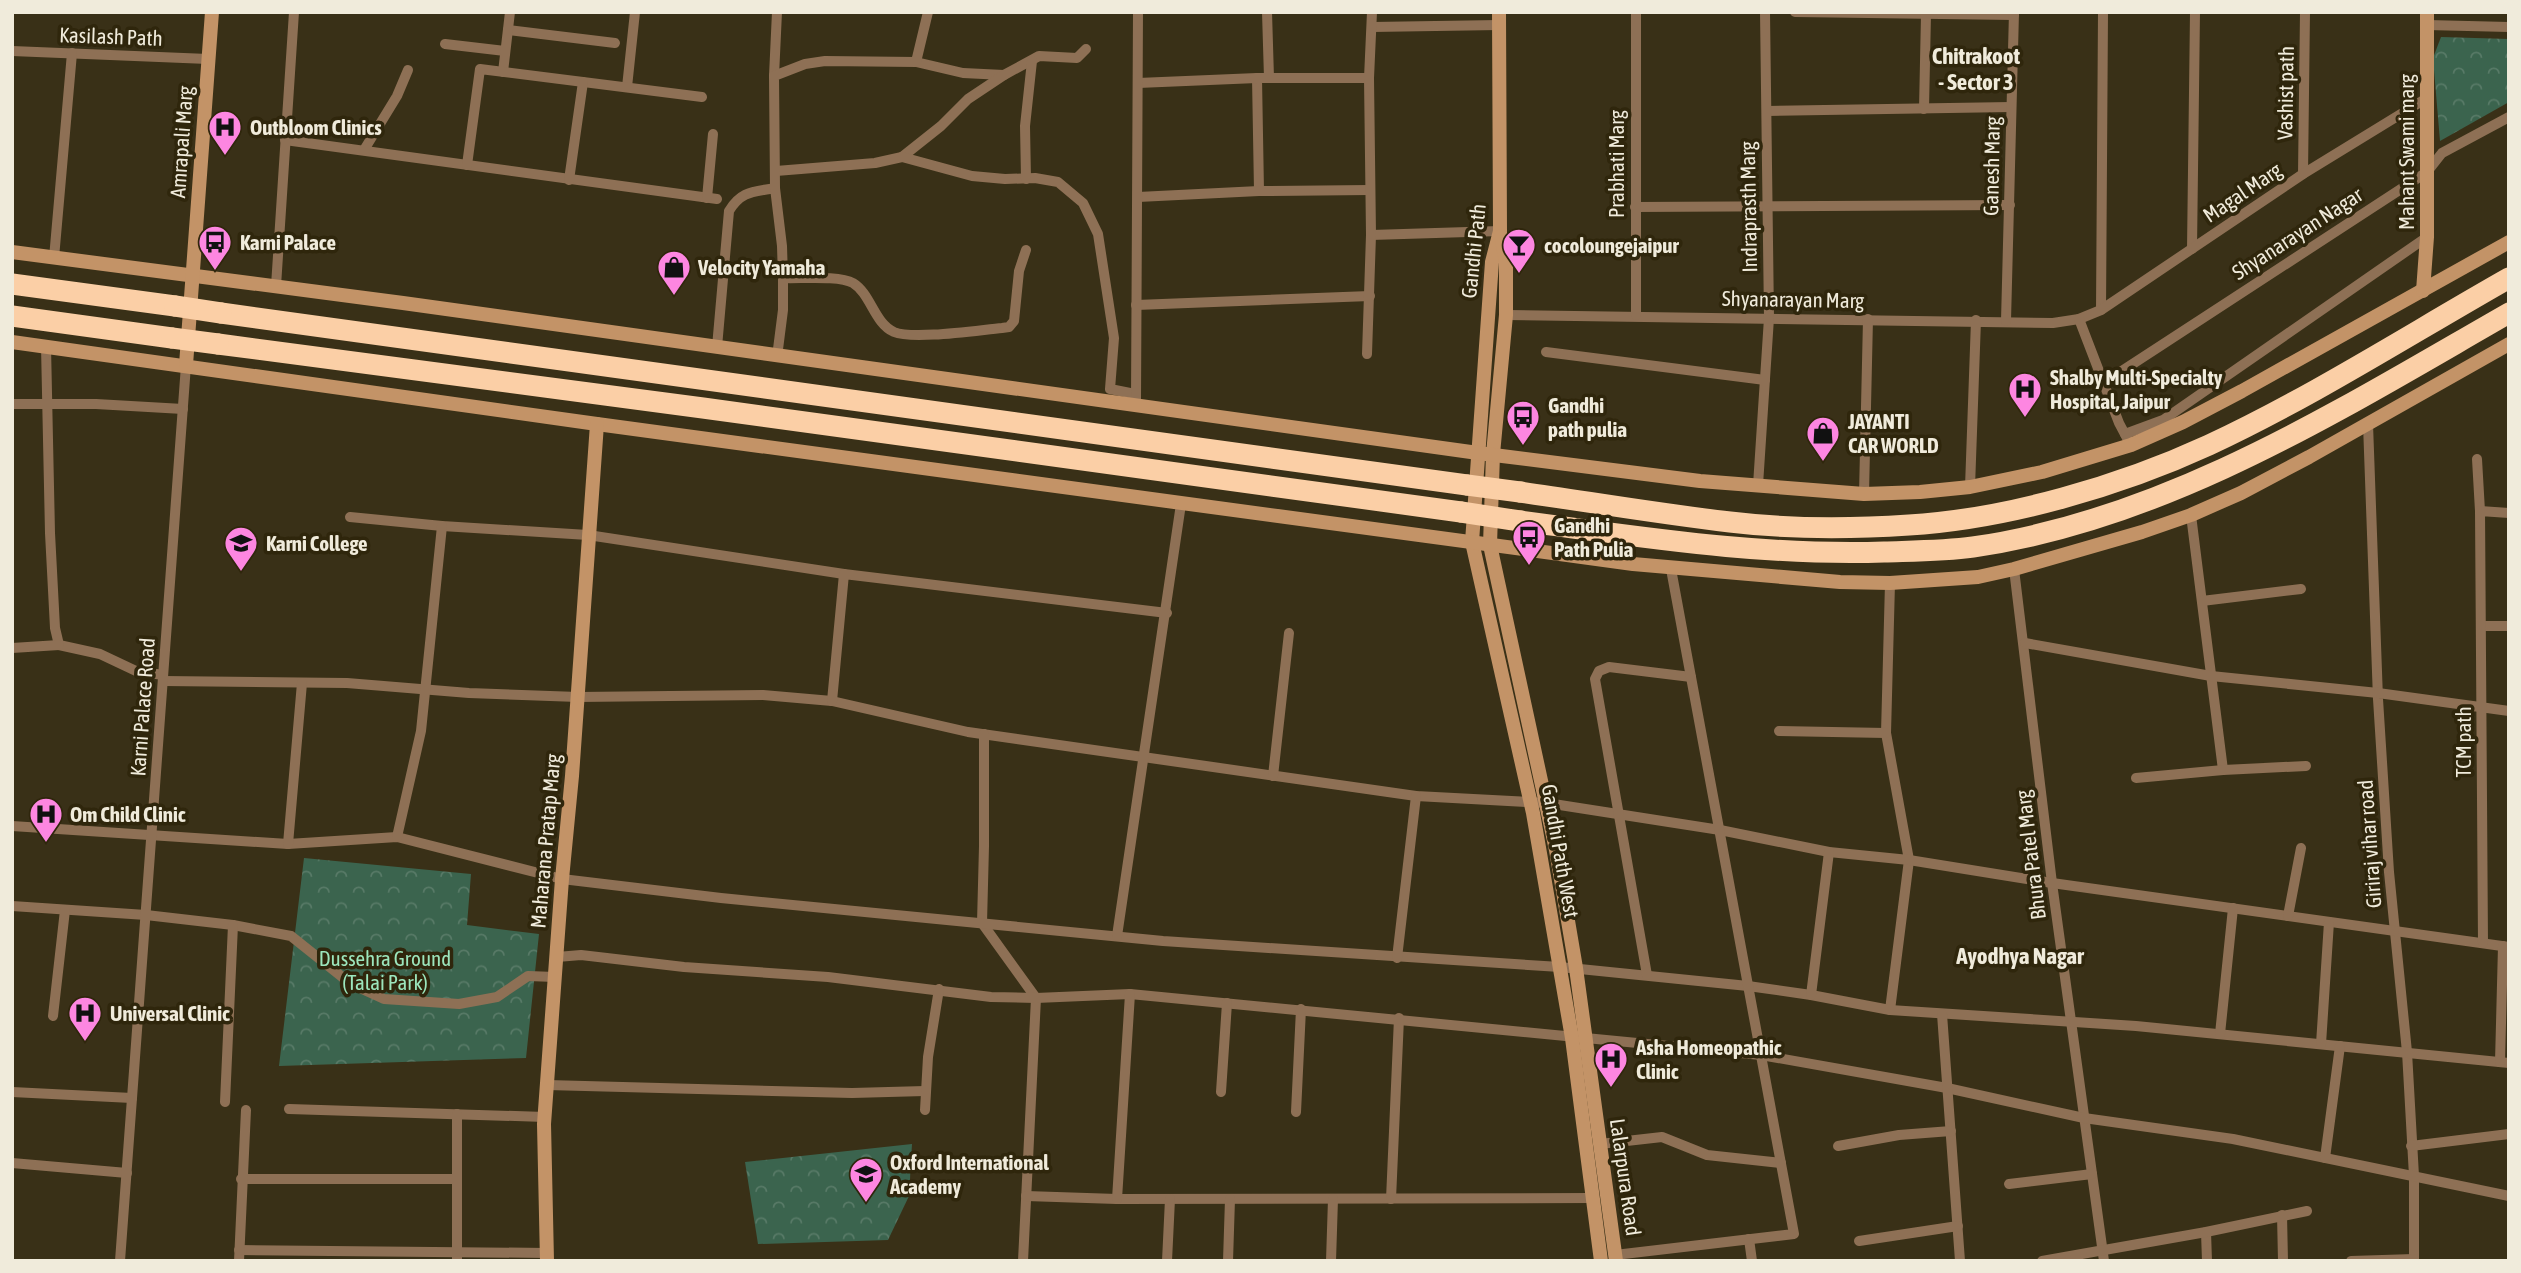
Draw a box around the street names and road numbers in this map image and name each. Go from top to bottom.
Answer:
street label: Kasilash Path [59,22,163,50]
street label: Vashist path [2272,46,2298,140]
street label: Mahant Swami marg [2394,74,2418,230]
street label: Amrapali Marg [165,85,197,199]
street label: Prabhati Marg [1604,110,1628,218]
street label: Ganesh Marg [1978,116,2004,216]
street label: Indraprasth Marg [1735,141,1761,273]
street label: Magal Marg [2198,157,2286,227]
street label: Shyanarayan Nagar [2227,181,2367,284]
street label: Gandhi Path [1456,203,1490,299]
street label: Shyanarayan Marg [1722,286,1864,312]
street label: Karni Palace Road [125,637,159,777]
street label: TCM path [2451,706,2475,778]
street label: Maharana Pratap Marg [525,753,565,929]
street label: Giriraj vihar road [2353,779,2385,909]
street label: Gandhi Path West [1537,782,1585,920]
street label: Bhura Patel Marg [2010,789,2050,921]
street label: Lalarpura Road [1606,1117,1646,1237]

